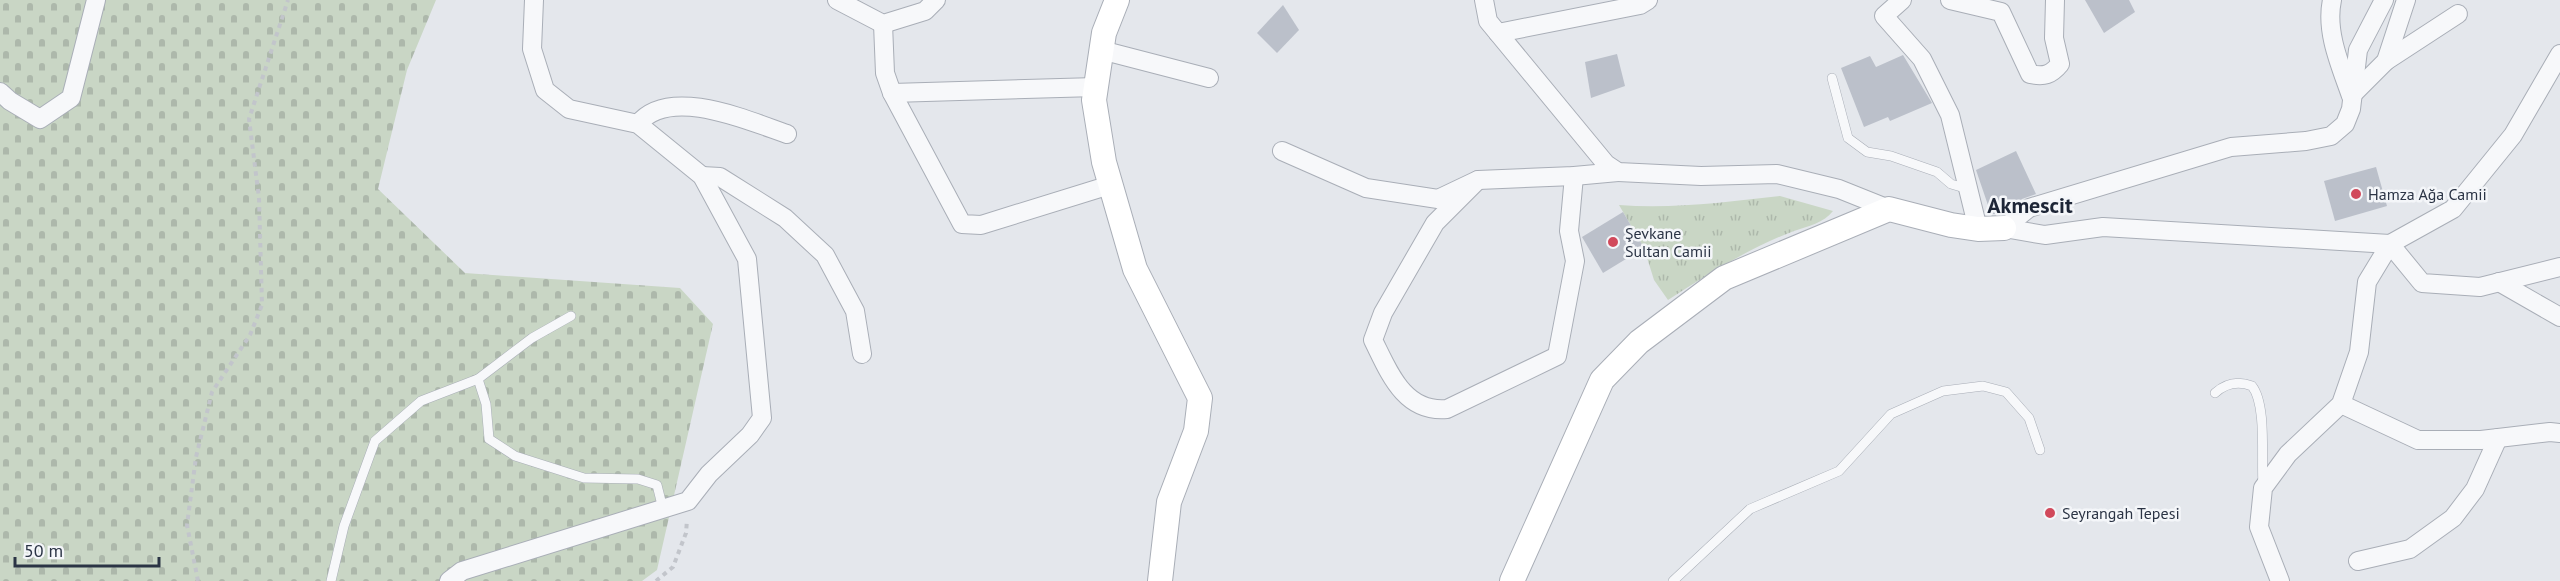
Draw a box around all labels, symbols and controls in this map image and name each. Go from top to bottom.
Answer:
place label: Hamza Ağa Camii [2368,184,2487,204]
marker: Hamza Ağa Camii [2349,187,2363,201]
district label: Akmescit [1987,191,2073,219]
place label: Şevkane Sultan Camii [1625,223,1712,261]
marker: Şevkane Sultan Camii [1606,235,1620,249]
place label: Seyrangah Tepesi [2062,503,2180,523]
marker: Seyrangah Tepesi [2043,506,2057,520]
scale bar [15,530,159,568]
text: 50 m [24,539,63,562]

